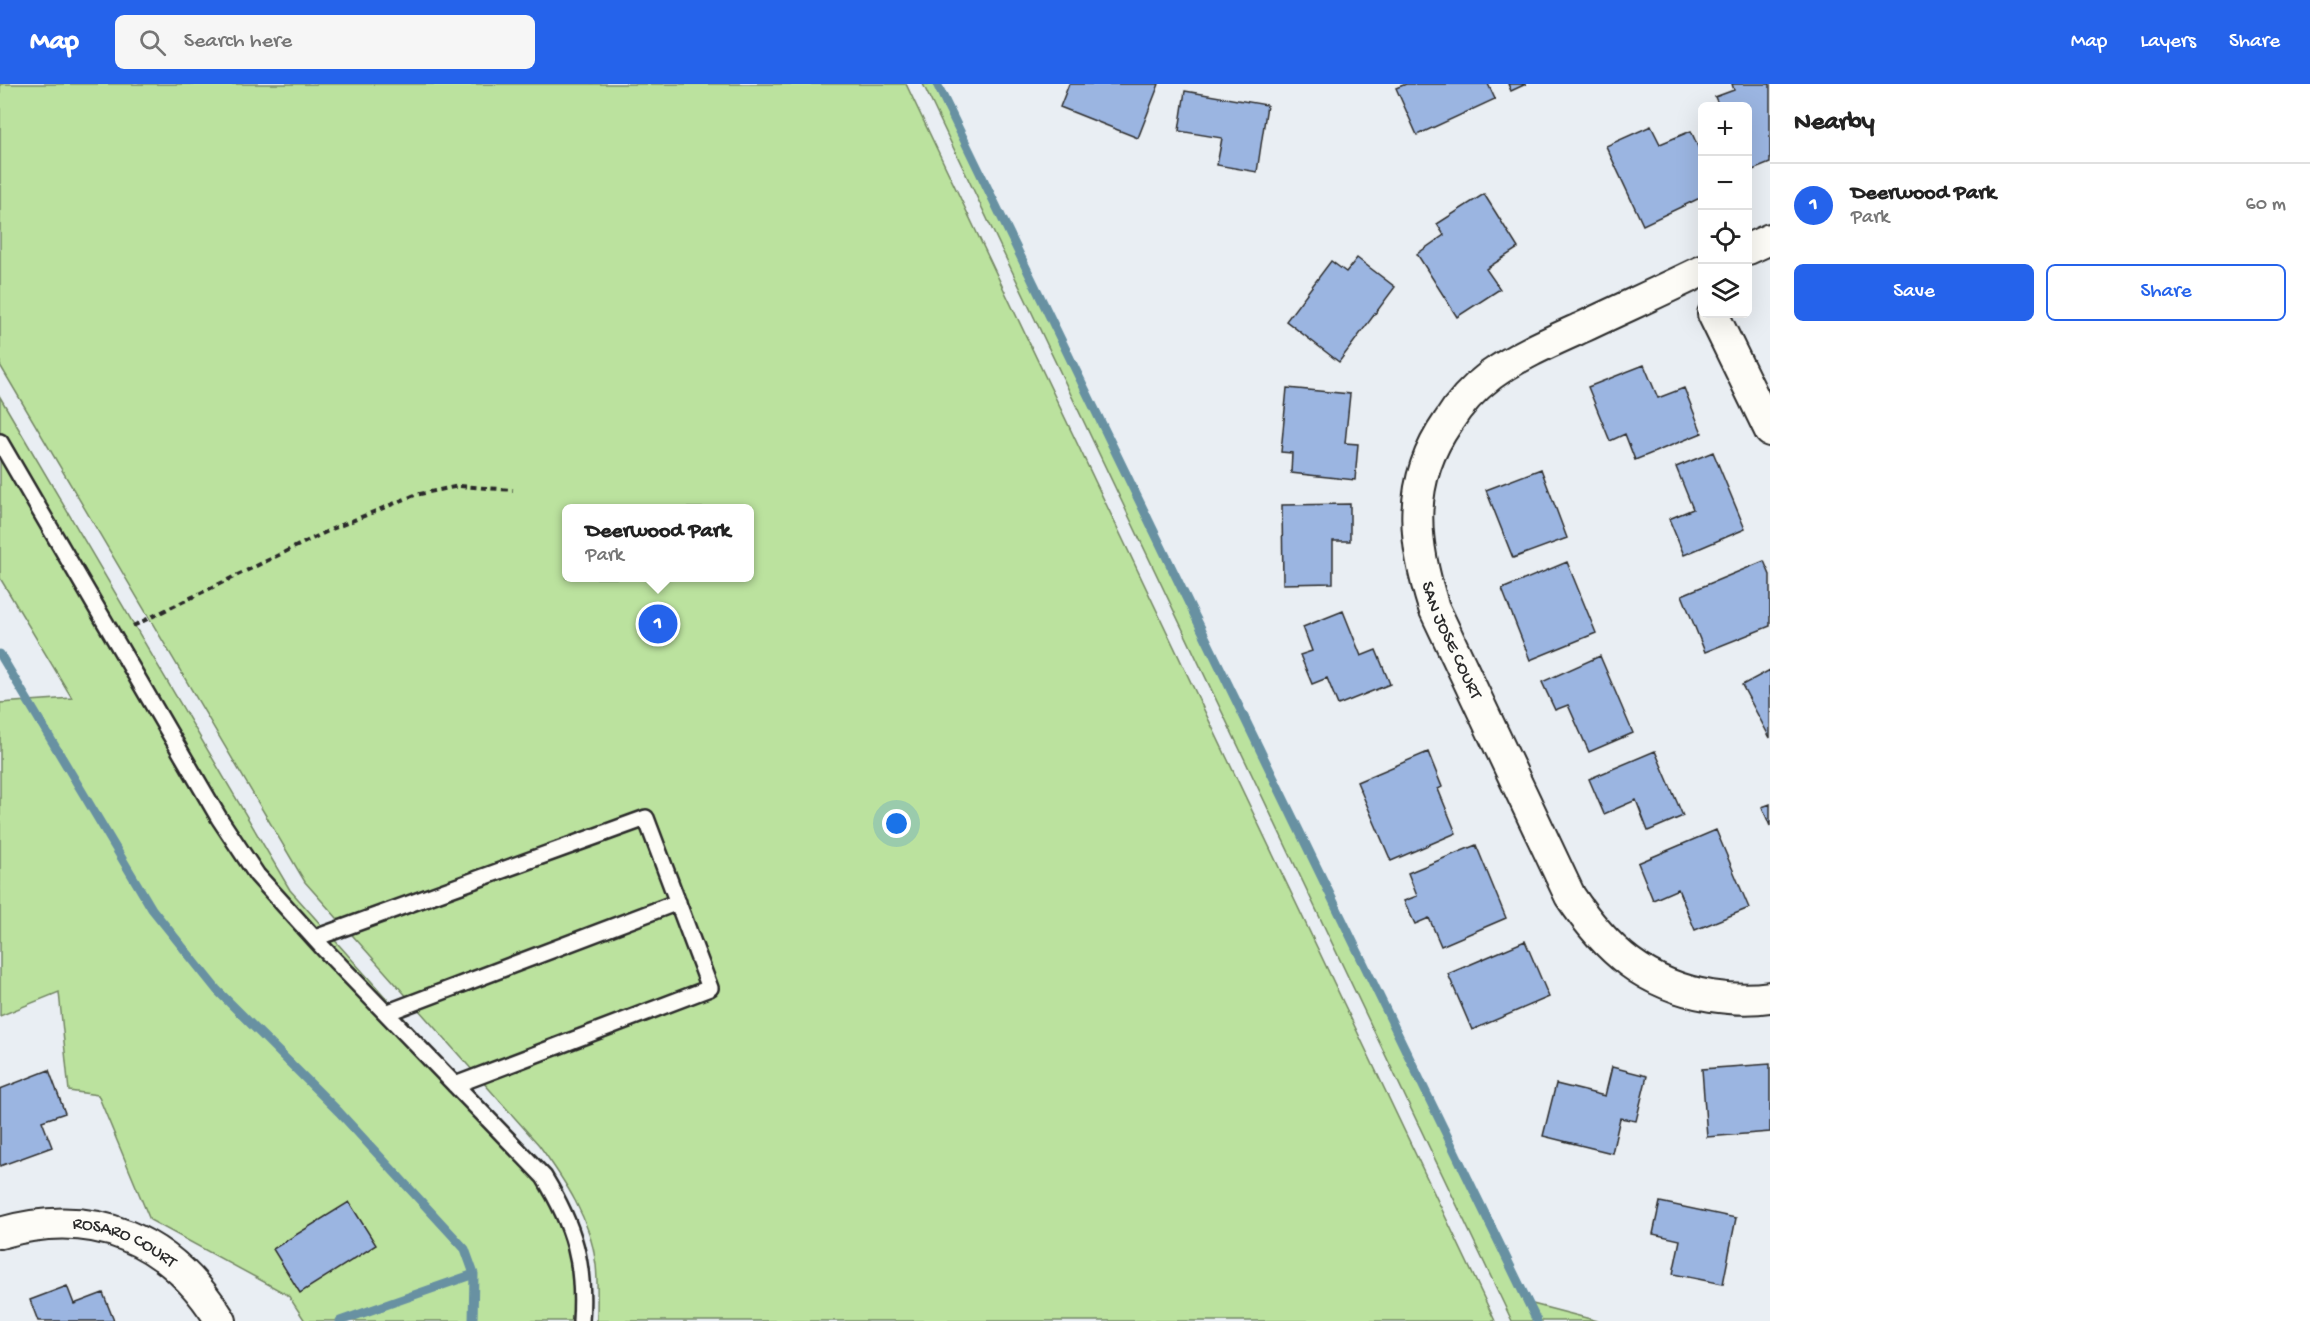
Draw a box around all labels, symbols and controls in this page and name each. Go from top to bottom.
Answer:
search box [115,15,535,69]
text: Map [30,26,79,59]
icon: search [136,26,169,59]
text: Search here [184,29,292,55]
text: Map [2071,30,2107,55]
text: Layers [2140,30,2196,55]
text: Share [2229,30,2280,55]
map controls [1698,102,1752,318]
button: + [1698,102,1752,156]
text: Nearby [1794,108,1875,139]
button: − [1698,156,1752,210]
text: Deerwood Park [1851,181,1996,207]
text: 1 [1809,194,1818,217]
text: 60 m [2246,194,2286,217]
text: Park [1851,207,1889,230]
button: locate [1698,210,1752,264]
button: layers [1698,264,1752,318]
button: Save [1794,264,2034,321]
button: Share [2046,264,2286,321]
popup [562,504,754,582]
text: Deerwood Park [586,519,730,545]
text: Park [586,545,624,568]
street label: SAN JOSE COURT [1416,579,1486,703]
pin: 1 [638,602,678,646]
your location [882,809,911,838]
street label: ROSARO COURT [72,1213,181,1273]

